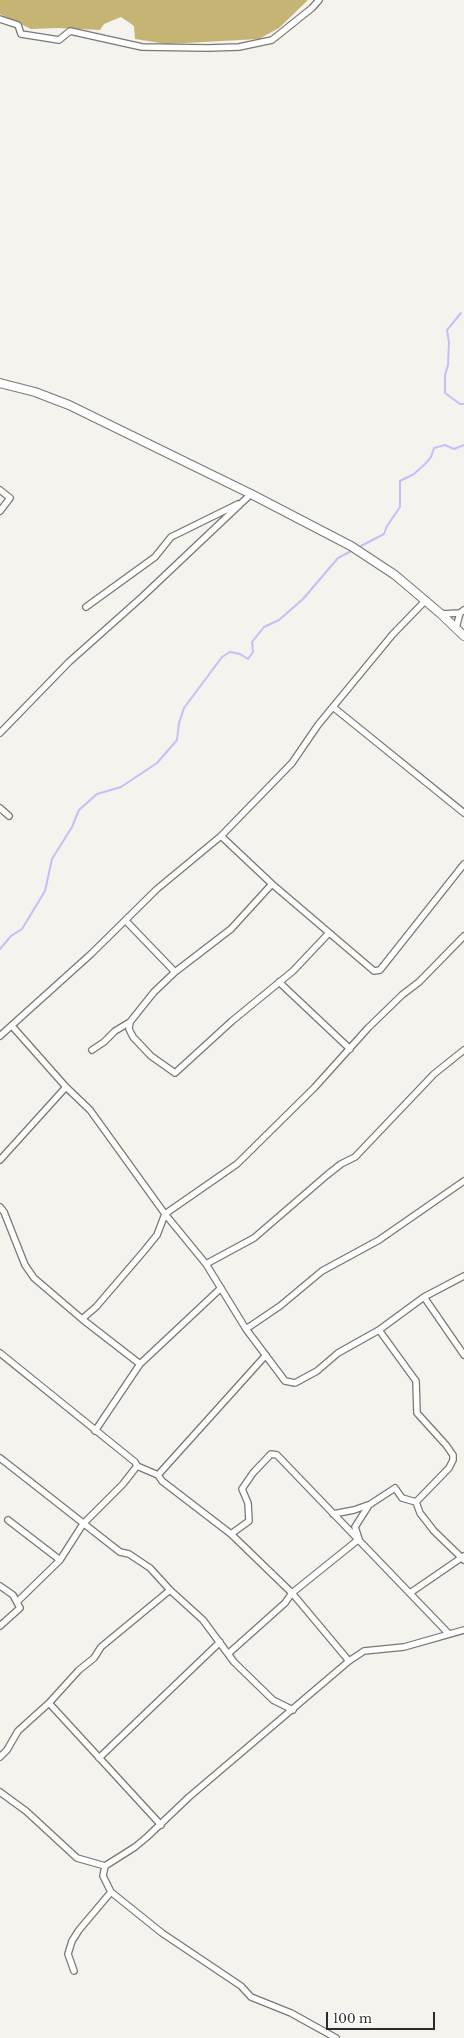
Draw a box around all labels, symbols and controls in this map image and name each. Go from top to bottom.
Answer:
scale bar [328,2004,437,2030]
text: 100 m [333,2011,372,2026]

